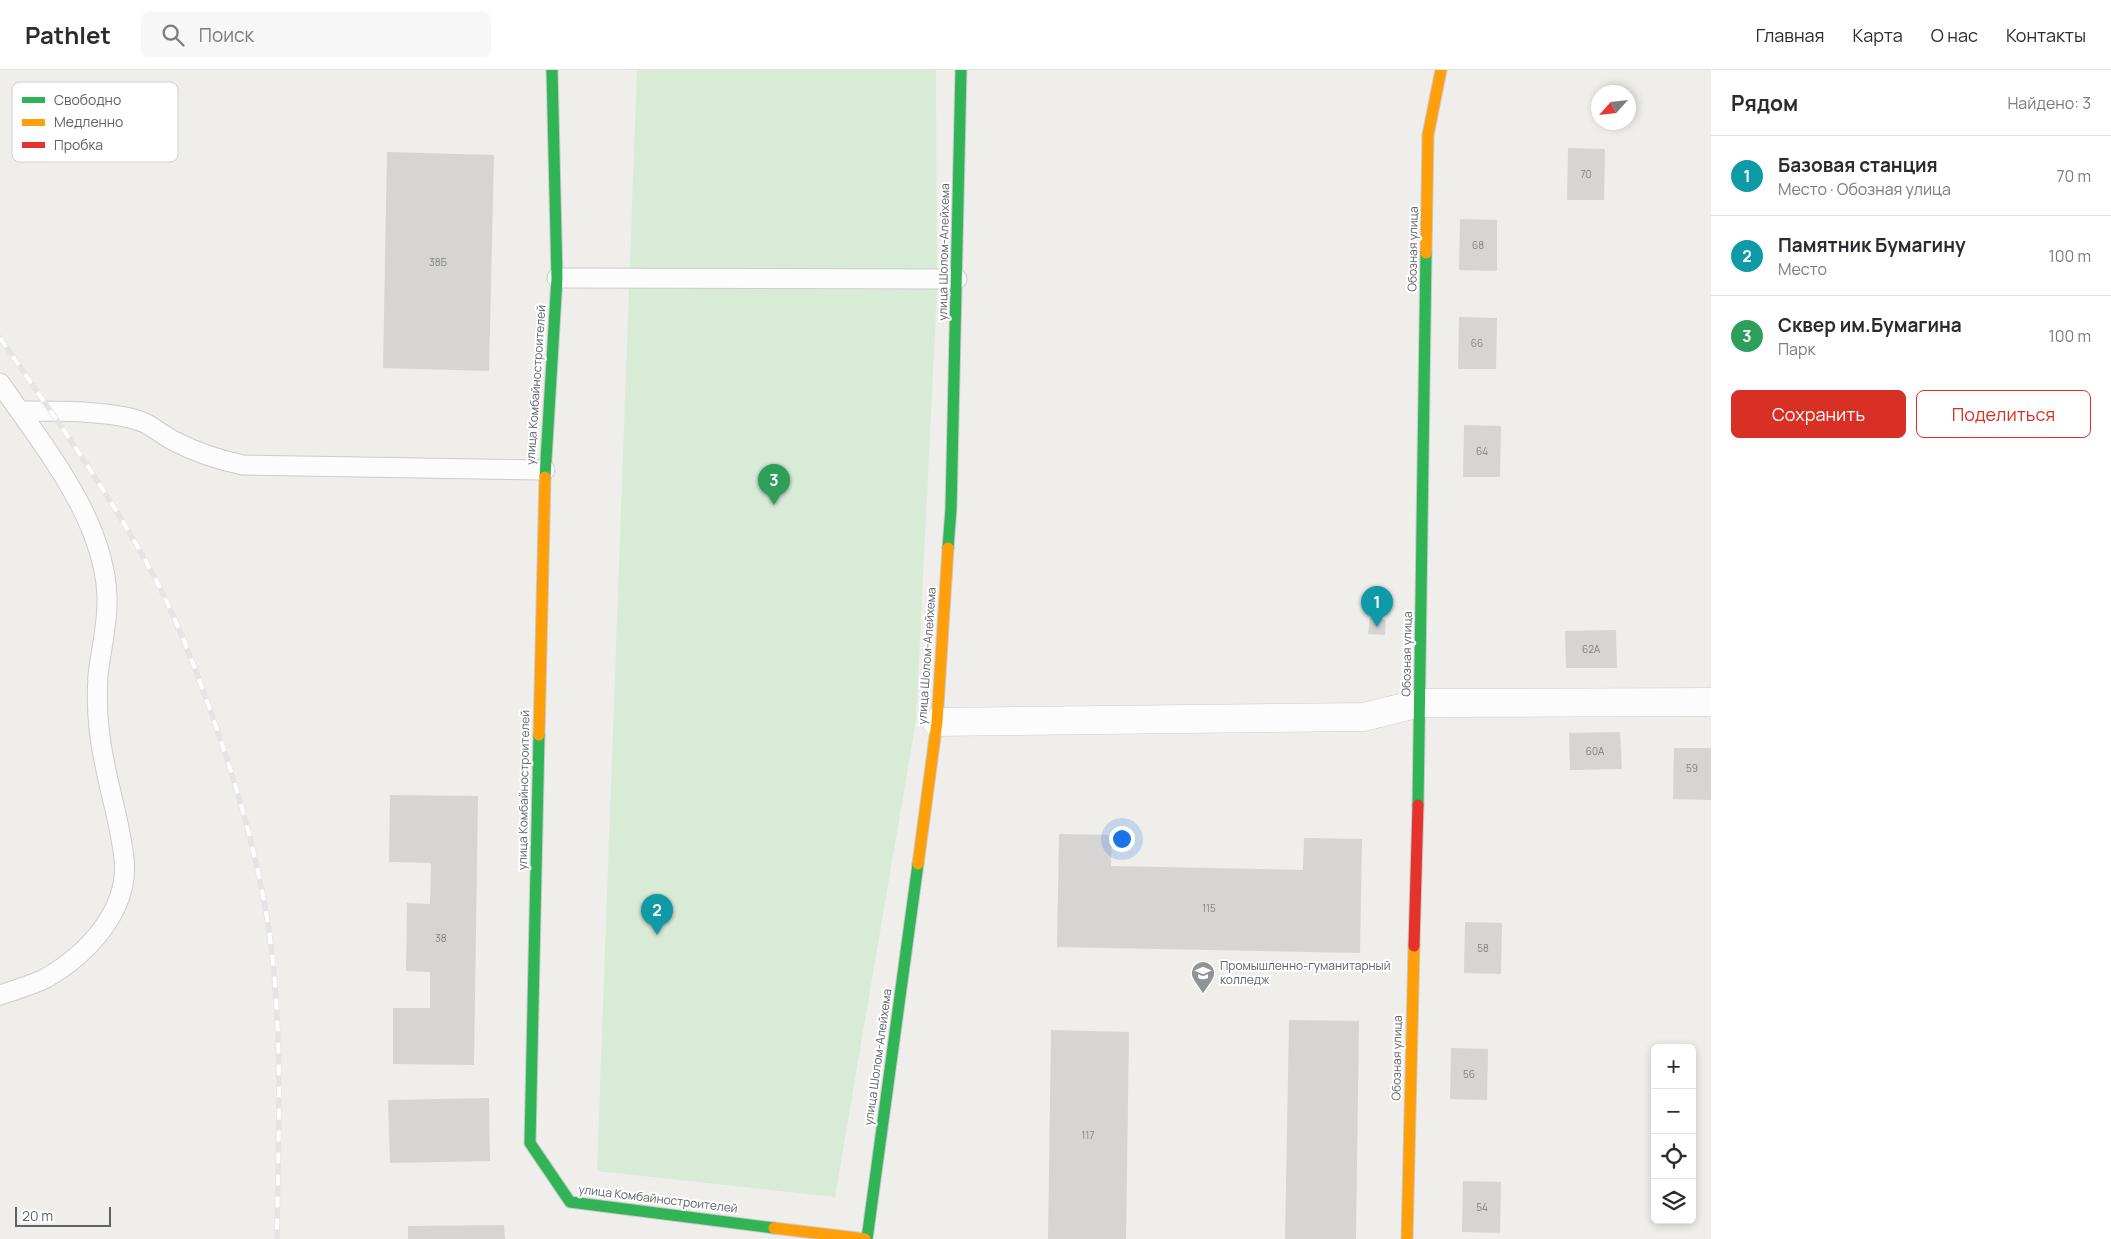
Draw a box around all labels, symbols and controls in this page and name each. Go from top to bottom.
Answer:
search box [141,12,491,57]
text: Pathlet [25,18,111,51]
icon: search [159,21,187,49]
text: Поиск [199,22,254,48]
text: Главная [1756,23,1825,47]
text: Карта [1853,23,1903,47]
text: О нас [1931,23,1978,47]
text: Контакты [2006,23,2086,47]
legend [12,82,178,162]
north arrow [1591,85,1636,130]
text: Рядом [1731,89,1798,117]
text: Свободно [54,90,121,109]
text: Найдено: 3 [2007,92,2091,114]
text: Медленно [54,112,123,131]
text: Пробка [54,135,103,154]
text: Базовая станция [1778,152,1938,178]
text: 1 [1743,165,1751,187]
text: 70 m [2056,165,2091,187]
house number: 70 [1580,167,1592,181]
text: Место · Обозная улица [1778,178,1951,200]
street label: улица Шолом-Алейхема [934,183,953,321]
street label: Обозная улица [1403,206,1422,292]
text: Памятник Бумагину [1778,232,1966,258]
house number: 68 [1472,238,1484,252]
text: 2 [1742,245,1752,267]
text: 100 m [2048,245,2091,267]
house number: 38Б [429,255,447,269]
text: Место [1778,258,1827,280]
street label: улица Комбайностроителей [521,304,550,466]
text: Сквер им.Бумагина [1778,312,1962,338]
text: 3 [1742,325,1752,347]
text: 100 m [2048,325,2091,347]
house number: 66 [1471,336,1483,350]
text: Парк [1778,338,1815,360]
button: Сохранить [1731,390,1906,438]
button: Поделиться [1916,390,2091,438]
house number: 64 [1476,444,1488,458]
pin: 3 [758,464,790,505]
pin: 1 [1361,586,1393,627]
street label: улица Шолом-Алейхема [913,587,940,725]
street label: Обозная улица [1397,611,1416,697]
house number: 62А [1582,642,1601,656]
street label: улица Комбайностроителей [514,710,533,870]
house number: 60А [1586,744,1605,758]
house number: 59 [1686,761,1698,775]
your location [1109,826,1135,852]
pin: 2 [641,894,673,935]
house number: 115 [1202,901,1216,915]
house number: 38 [435,931,447,945]
house number: 58 [1477,941,1489,955]
place label: Промышленно-гуманитарный колледж [1220,957,1390,988]
school or university icon: Промышленно-гуманитарный колледж [1190,960,1216,994]
street label: улица Шолом-Алейхема [860,988,895,1126]
street label: Обозная улица [1387,1015,1406,1101]
map controls [1651,1044,1696,1224]
button: + [1651,1044,1696,1089]
house number: 56 [1463,1067,1475,1081]
button: − [1651,1089,1696,1134]
house number: 117 [1082,1128,1094,1142]
button: locate [1651,1134,1696,1179]
button: layers [1651,1179,1696,1224]
street label: улица Комбайностроителей [577,1180,739,1217]
house number: 54 [1476,1200,1488,1214]
scale bar [15,1204,111,1227]
text: 20 m [22,1206,53,1225]

